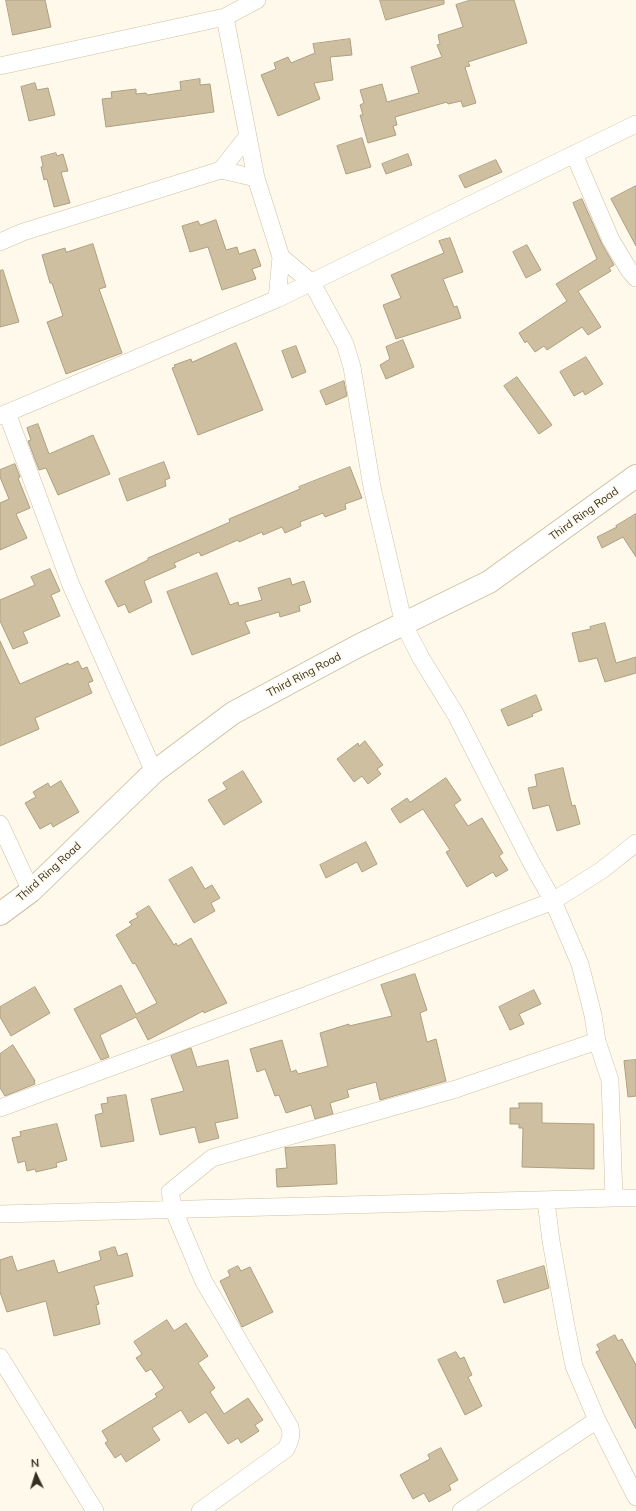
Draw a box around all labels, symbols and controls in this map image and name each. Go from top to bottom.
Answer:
street label: Third Ring Road [547,484,621,544]
street label: Third Ring Road [265,650,343,700]
street label: Third Ring Road [14,840,84,904]
north arrow [16,1455,56,1495]
text: N [31,1456,40,1470]

